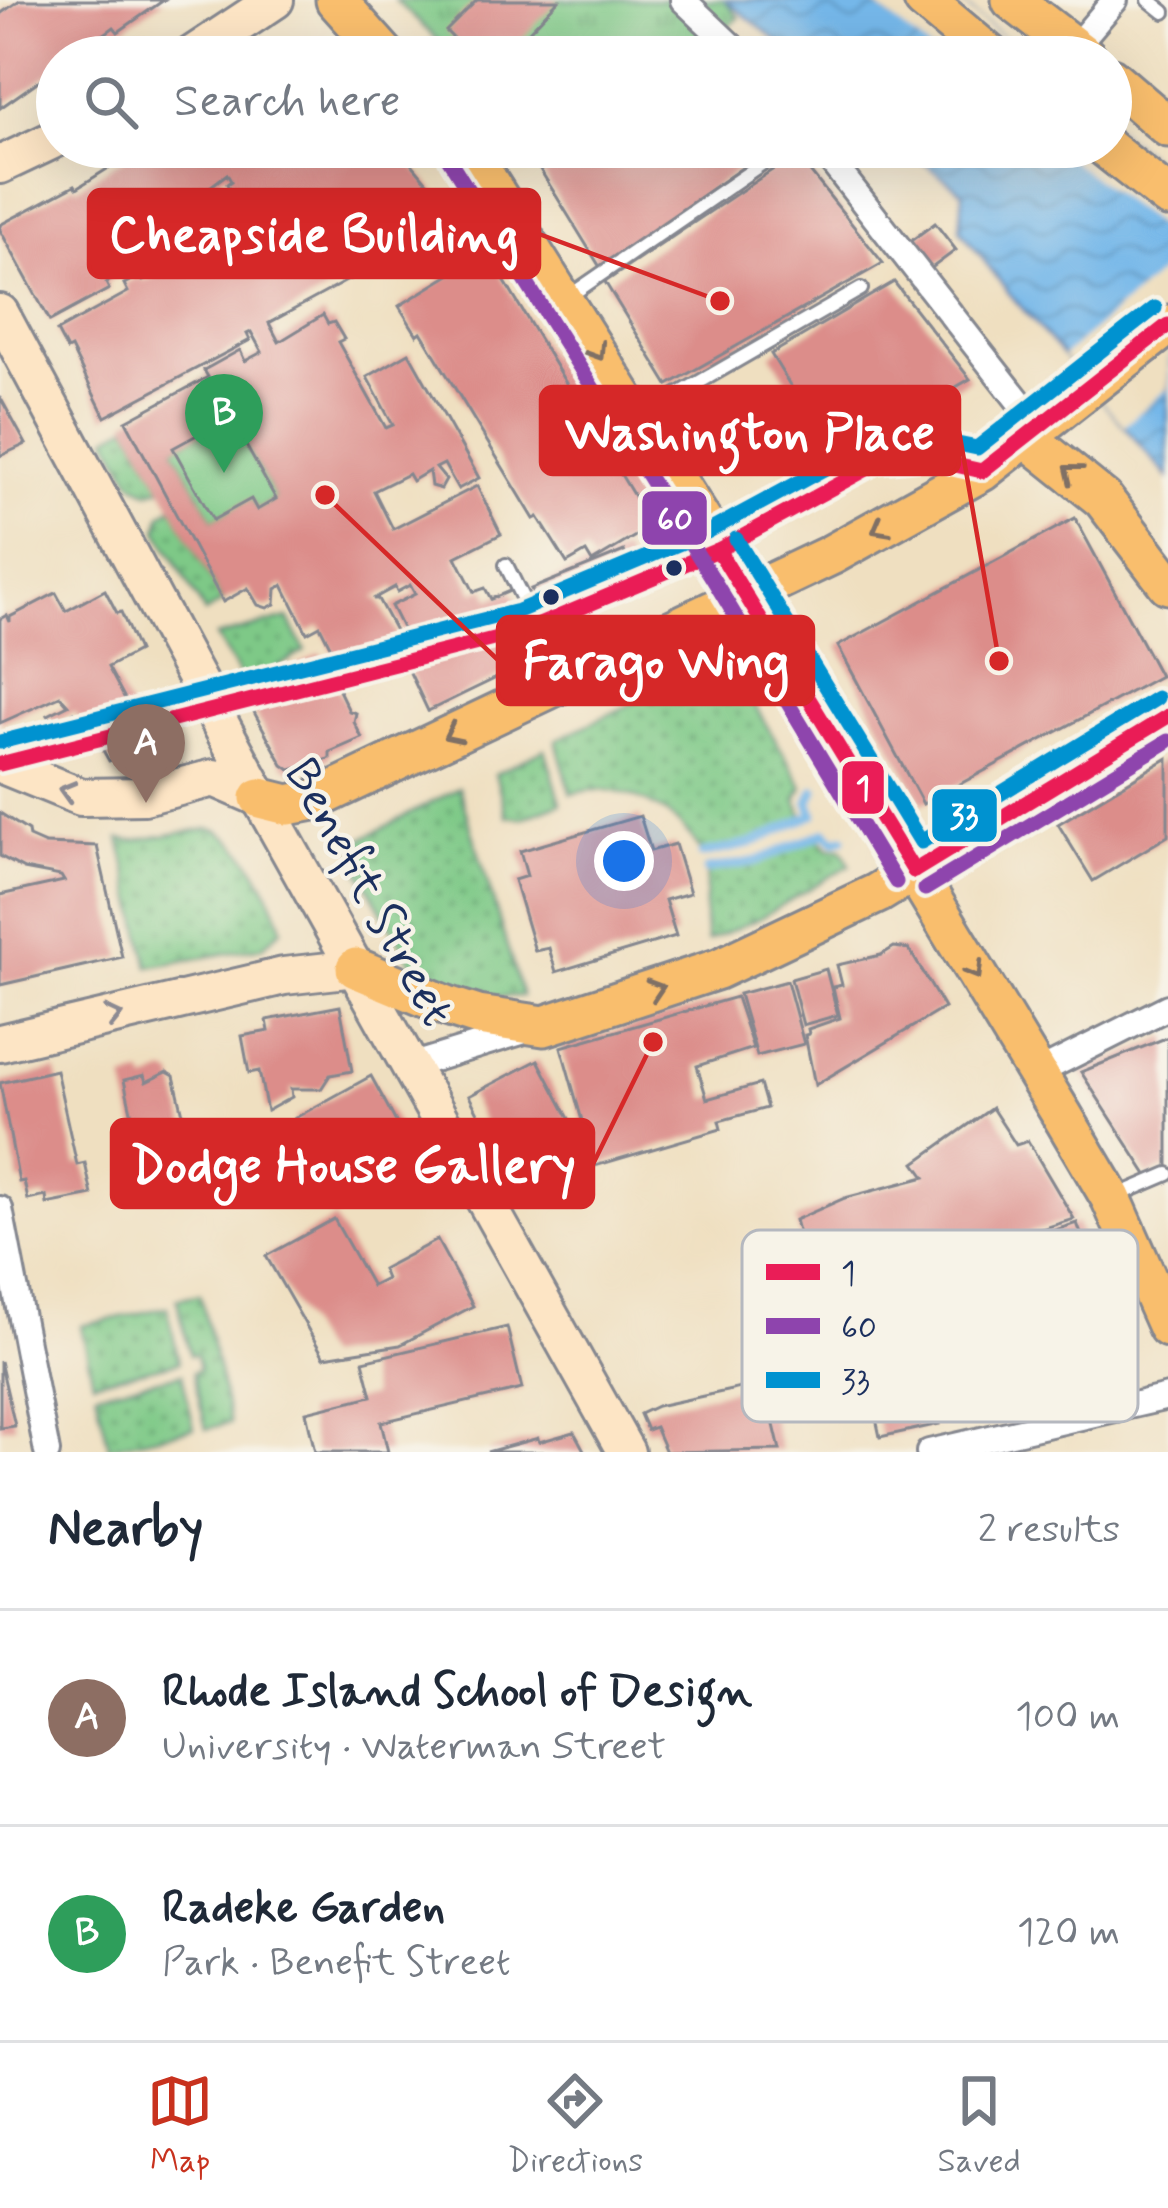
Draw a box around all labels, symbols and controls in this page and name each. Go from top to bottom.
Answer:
search box [36,36,1132,168]
icon: search [78,69,144,135]
text: Search here [174,73,401,132]
callout: Cheapside Building [89,190,539,277]
text: Cheapside Building [109,204,519,271]
one-way arrow [582,338,604,360]
pin: B [185,374,263,473]
callout: Washington Place [541,387,959,474]
text: Washington Place [565,402,935,475]
one-way arrow [1063,464,1085,486]
line badge: 60 [640,489,709,547]
text: 60 [657,499,693,543]
one-way arrow [871,513,892,536]
unlabelled marker [663,557,685,579]
unlabelled marker [540,586,562,608]
callout: Farago Wing [498,617,813,704]
text: Farago Wing [523,631,789,702]
pin: A [107,704,185,803]
one-way arrow [443,720,464,743]
street label: Benefit Street [269,748,467,1038]
line badge: 1 [840,759,886,816]
text: 1 [856,768,870,812]
one-way arrow [57,781,78,806]
line badge: 33 [930,787,999,844]
text: 33 [950,796,978,840]
your location [594,831,654,891]
one-way arrow [961,958,983,980]
one-way arrow [644,979,665,1004]
one-way arrow [103,1004,123,1029]
callout: Dodge House Gallery [112,1120,593,1207]
text: Dodge House Gallery [130,1135,576,1206]
legend [742,1230,1138,1422]
text: 1 [841,1253,856,1297]
text: 60 [841,1307,877,1351]
text: 33 [841,1361,870,1405]
text: Nearby [48,1497,203,1563]
text: 2 results [978,1505,1120,1556]
text: Rhode Island School of Design [162,1663,752,1722]
text: A [74,1692,100,1743]
text: 100 m [1015,1692,1120,1743]
text: University · Waterman Street [162,1722,666,1773]
text: Radeke Garden [162,1879,445,1938]
text: B [75,1908,99,1959]
text: 120 m [1017,1908,1120,1959]
text: Park · Benefit Street [162,1938,511,1989]
tab: Map [147,2068,213,2184]
tab: Directions [507,2068,643,2184]
tab: Saved [937,2068,1021,2184]

